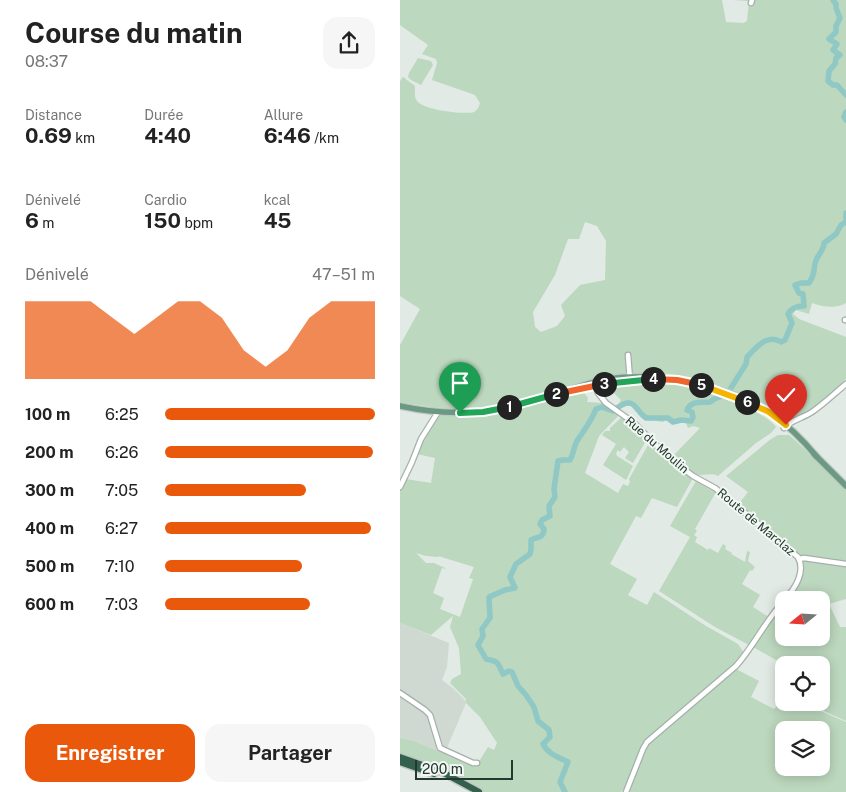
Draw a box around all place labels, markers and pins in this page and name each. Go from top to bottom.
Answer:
pin [439,362,481,413]
pin: 4 [640,366,666,392]
pin: 3 [592,372,616,396]
pin: 5 [688,372,714,398]
pin [765,374,807,425]
pin: 2 [544,382,568,406]
pin: 6 [734,390,760,414]
pin: 1 [496,394,522,420]

